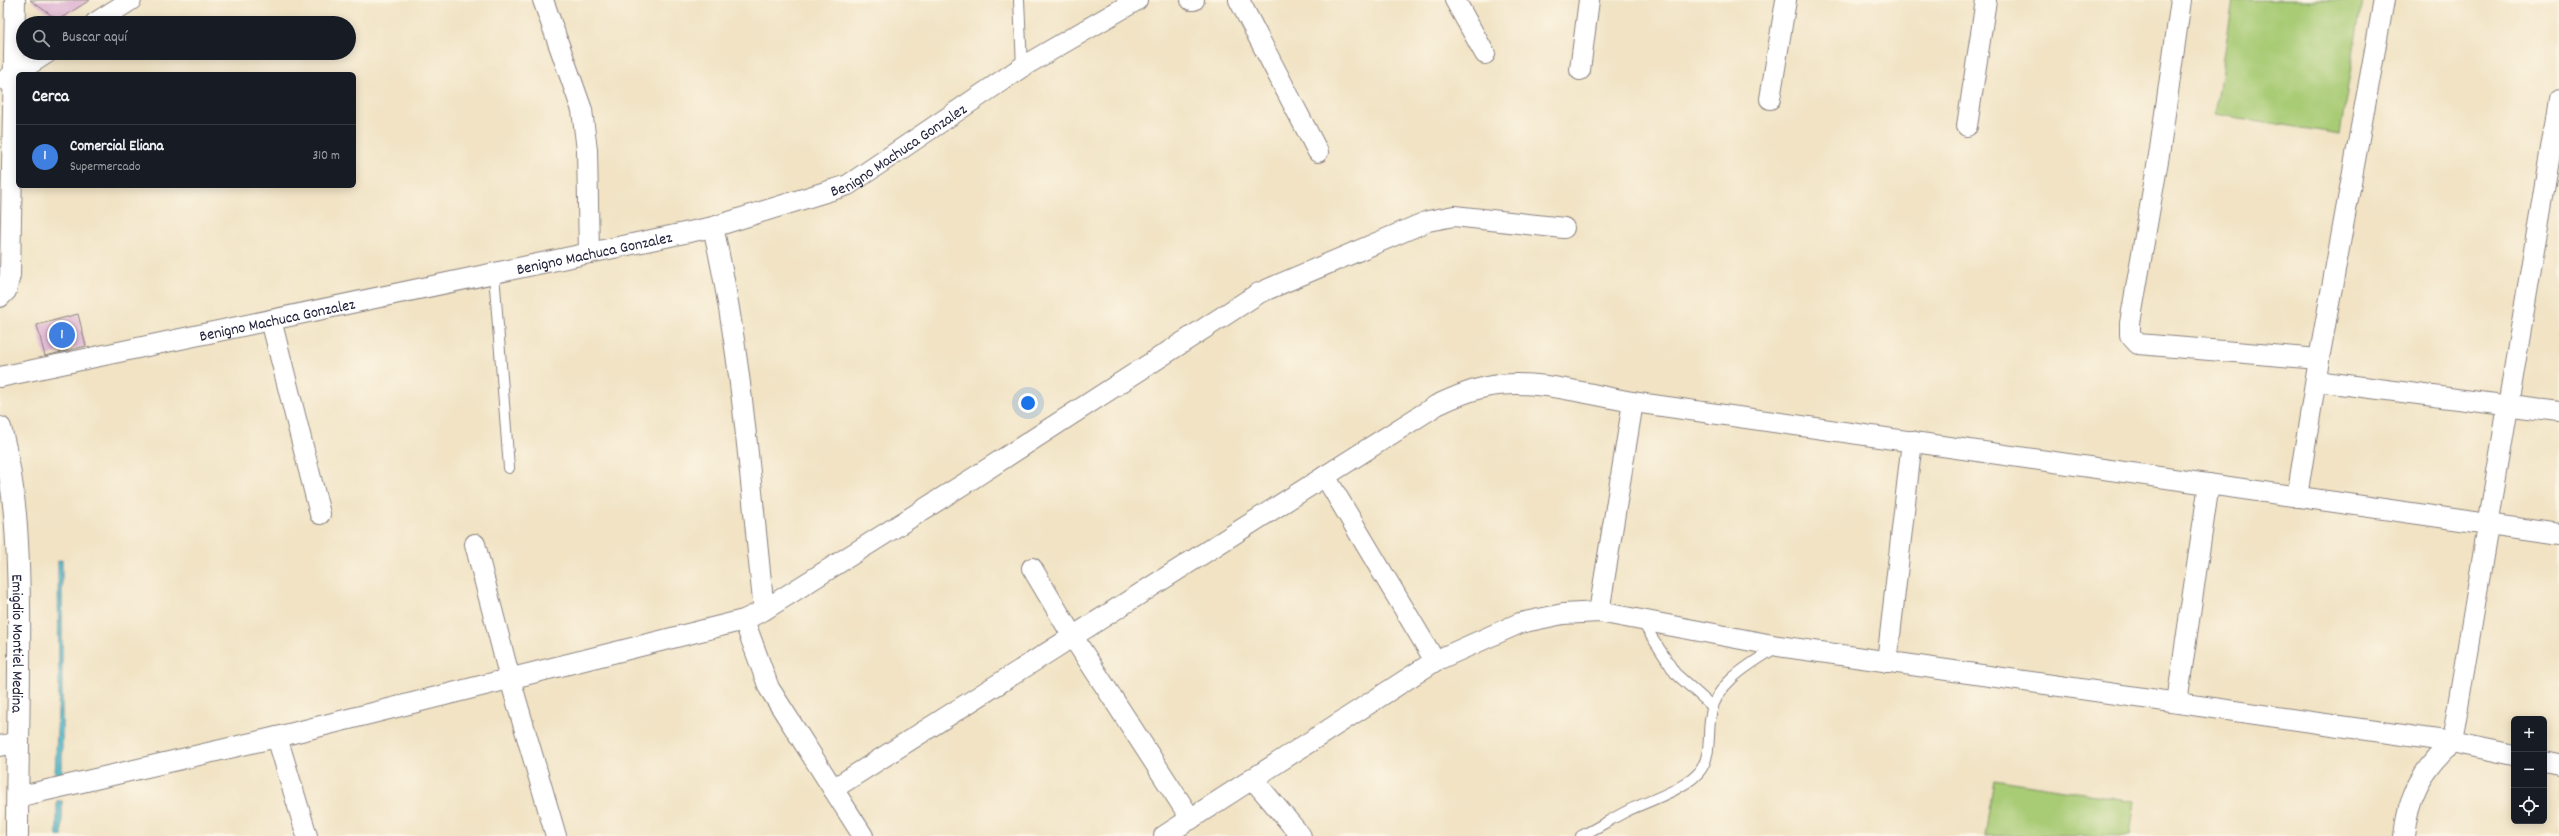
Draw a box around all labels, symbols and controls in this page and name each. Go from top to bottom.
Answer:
search box [16,16,356,60]
icon: search [30,27,52,49]
text: Buscar aquí [62,27,127,49]
text: Cerca [32,86,69,110]
street label: Benigno Machuca Gonzalez [828,99,972,204]
text: Comercial Eliana [70,136,164,158]
text: 1 [44,147,46,166]
text: 310 m [312,147,340,166]
text: Supermercado [70,158,141,177]
street label: Benigno Machuca Gonzalez [515,227,674,282]
street label: Benigno Machuca Gonzalez [197,294,357,349]
pin: 1 [49,320,75,350]
your location [1018,393,1038,413]
street label: Emigdio Montiel Medina [4,574,28,713]
map controls [2511,716,2547,824]
button: + [2511,716,2547,752]
button: − [2511,752,2547,788]
button: locate [2511,788,2547,824]

